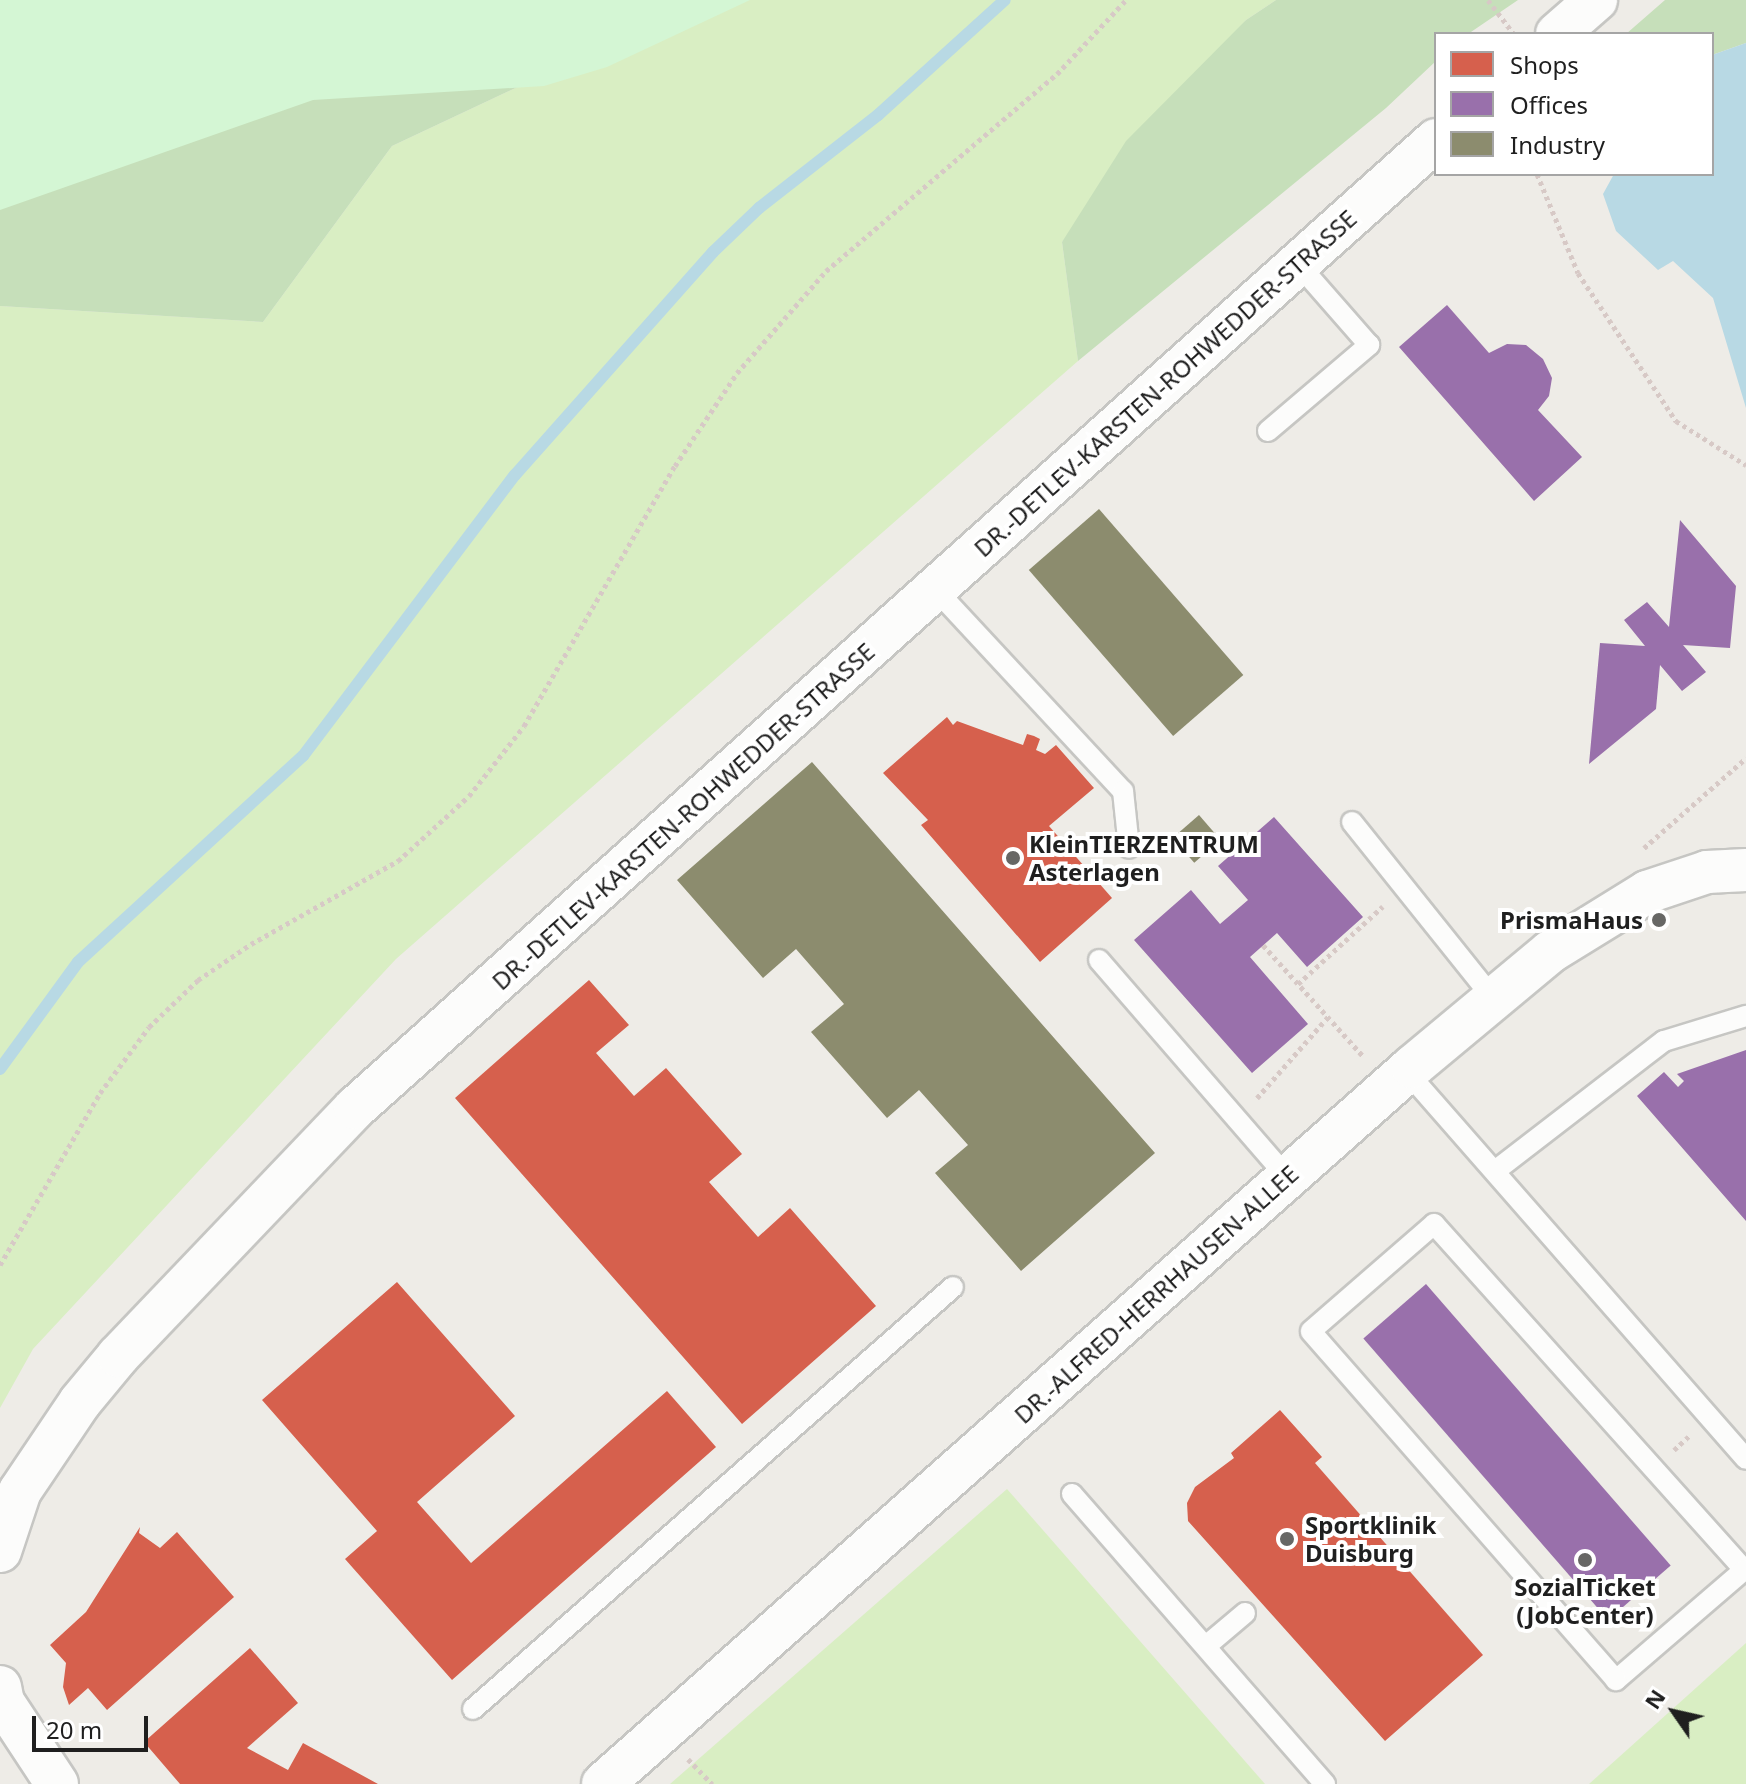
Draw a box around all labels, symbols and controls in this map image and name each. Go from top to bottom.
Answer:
legend [1434,32,1714,176]
text: Shops [1510,48,1579,81]
text: Offices [1510,88,1588,121]
text: Industry [1510,128,1605,161]
street label: DR.-DETLEV-KARSTEN-ROHWEDDER-STRASSE [968,204,1362,562]
street label: DR.-DETLEV-KARSTEN-ROHWEDDER-STRASSE [486,637,880,995]
place label: KleinTIERZENTRUM Asterlagen [1029,830,1259,886]
marker: KleinTIERZENTRUM Asterlagen [1004,849,1022,867]
place label: PrismaHaus [1500,906,1643,934]
marker: PrismaHaus [1650,911,1668,929]
street label: DR.-ALFRED-HERRHAUSEN-ALLEE [1008,1159,1304,1429]
place label: Sportklinik Duisburg [1305,1511,1436,1567]
marker: Sportklinik Duisburg [1276,1528,1298,1550]
marker: SozialTicket (JobCenter) [1576,1551,1594,1569]
place label: SozialTicket (JobCenter) [1514,1573,1656,1629]
north arrow [1634,1672,1714,1752]
text: N [1637,1683,1672,1714]
scale bar [36,1700,152,1750]
text: 20 m [46,1713,102,1746]

